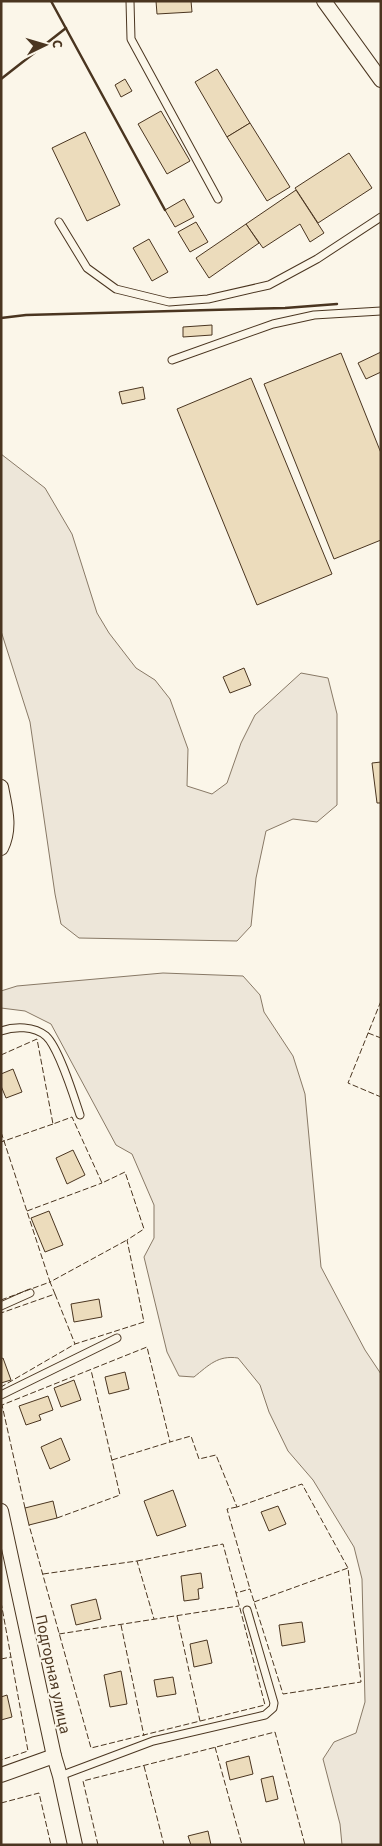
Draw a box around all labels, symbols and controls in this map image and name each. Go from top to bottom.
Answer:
north arrow [20,20,70,70]
text: С [47,39,67,49]
street label: Подгорная улица [30,1613,76,1736]

